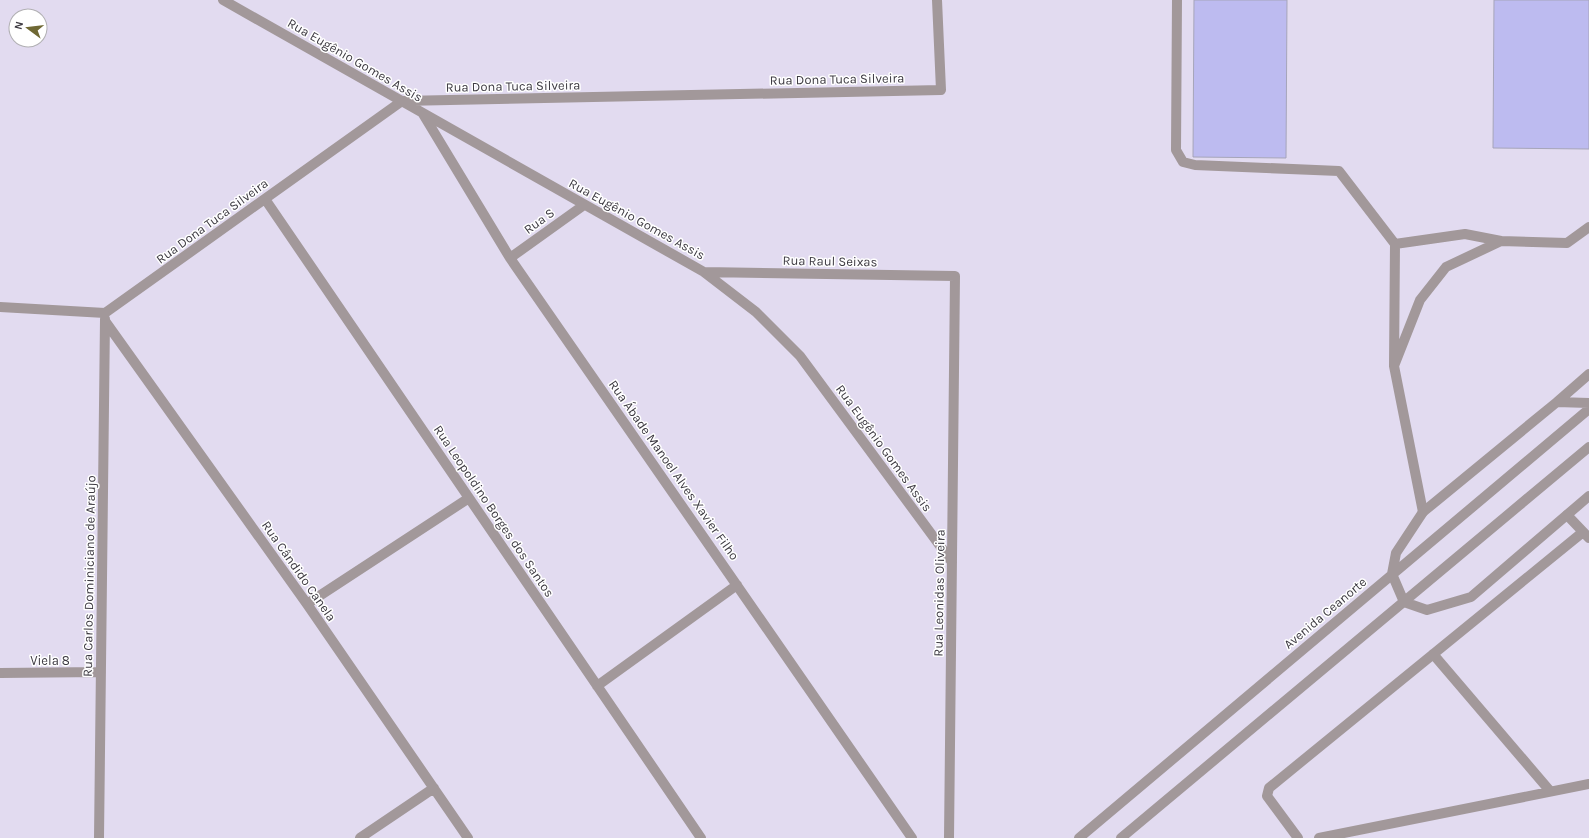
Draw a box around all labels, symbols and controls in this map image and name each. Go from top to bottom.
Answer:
north arrow [8,8,48,48]
street label: Rua Eugênio Gomes Assis [285,15,425,105]
text: N [12,20,26,31]
street label: Rua Dona Tuca Silveira [770,70,904,88]
street label: Rua Dona Tuca Silveira [446,77,580,95]
street label: Rua Dona Tuca Silveira [153,175,271,267]
street label: Rua Eugênio Gomes Assis [566,175,708,263]
street label: Rua S [521,205,557,237]
street label: Rua Raul Seixas [782,253,878,269]
street label: Rua Ábade Manoel Alves Xavier Filho [606,376,744,563]
street label: Rua Eugênio Gomes Assis [833,382,935,515]
street label: Rua Leopoldino Borges dos Santos [431,422,557,600]
street label: Rua Carlos Dominiciano de Araújo [80,475,98,677]
street label: Rua Cândido Canela [259,518,339,624]
street label: Rua Leonidas Oliveira [930,529,948,657]
street label: Avenida Ceanorte [1281,574,1370,652]
street label: Viela 8 [30,653,70,668]

